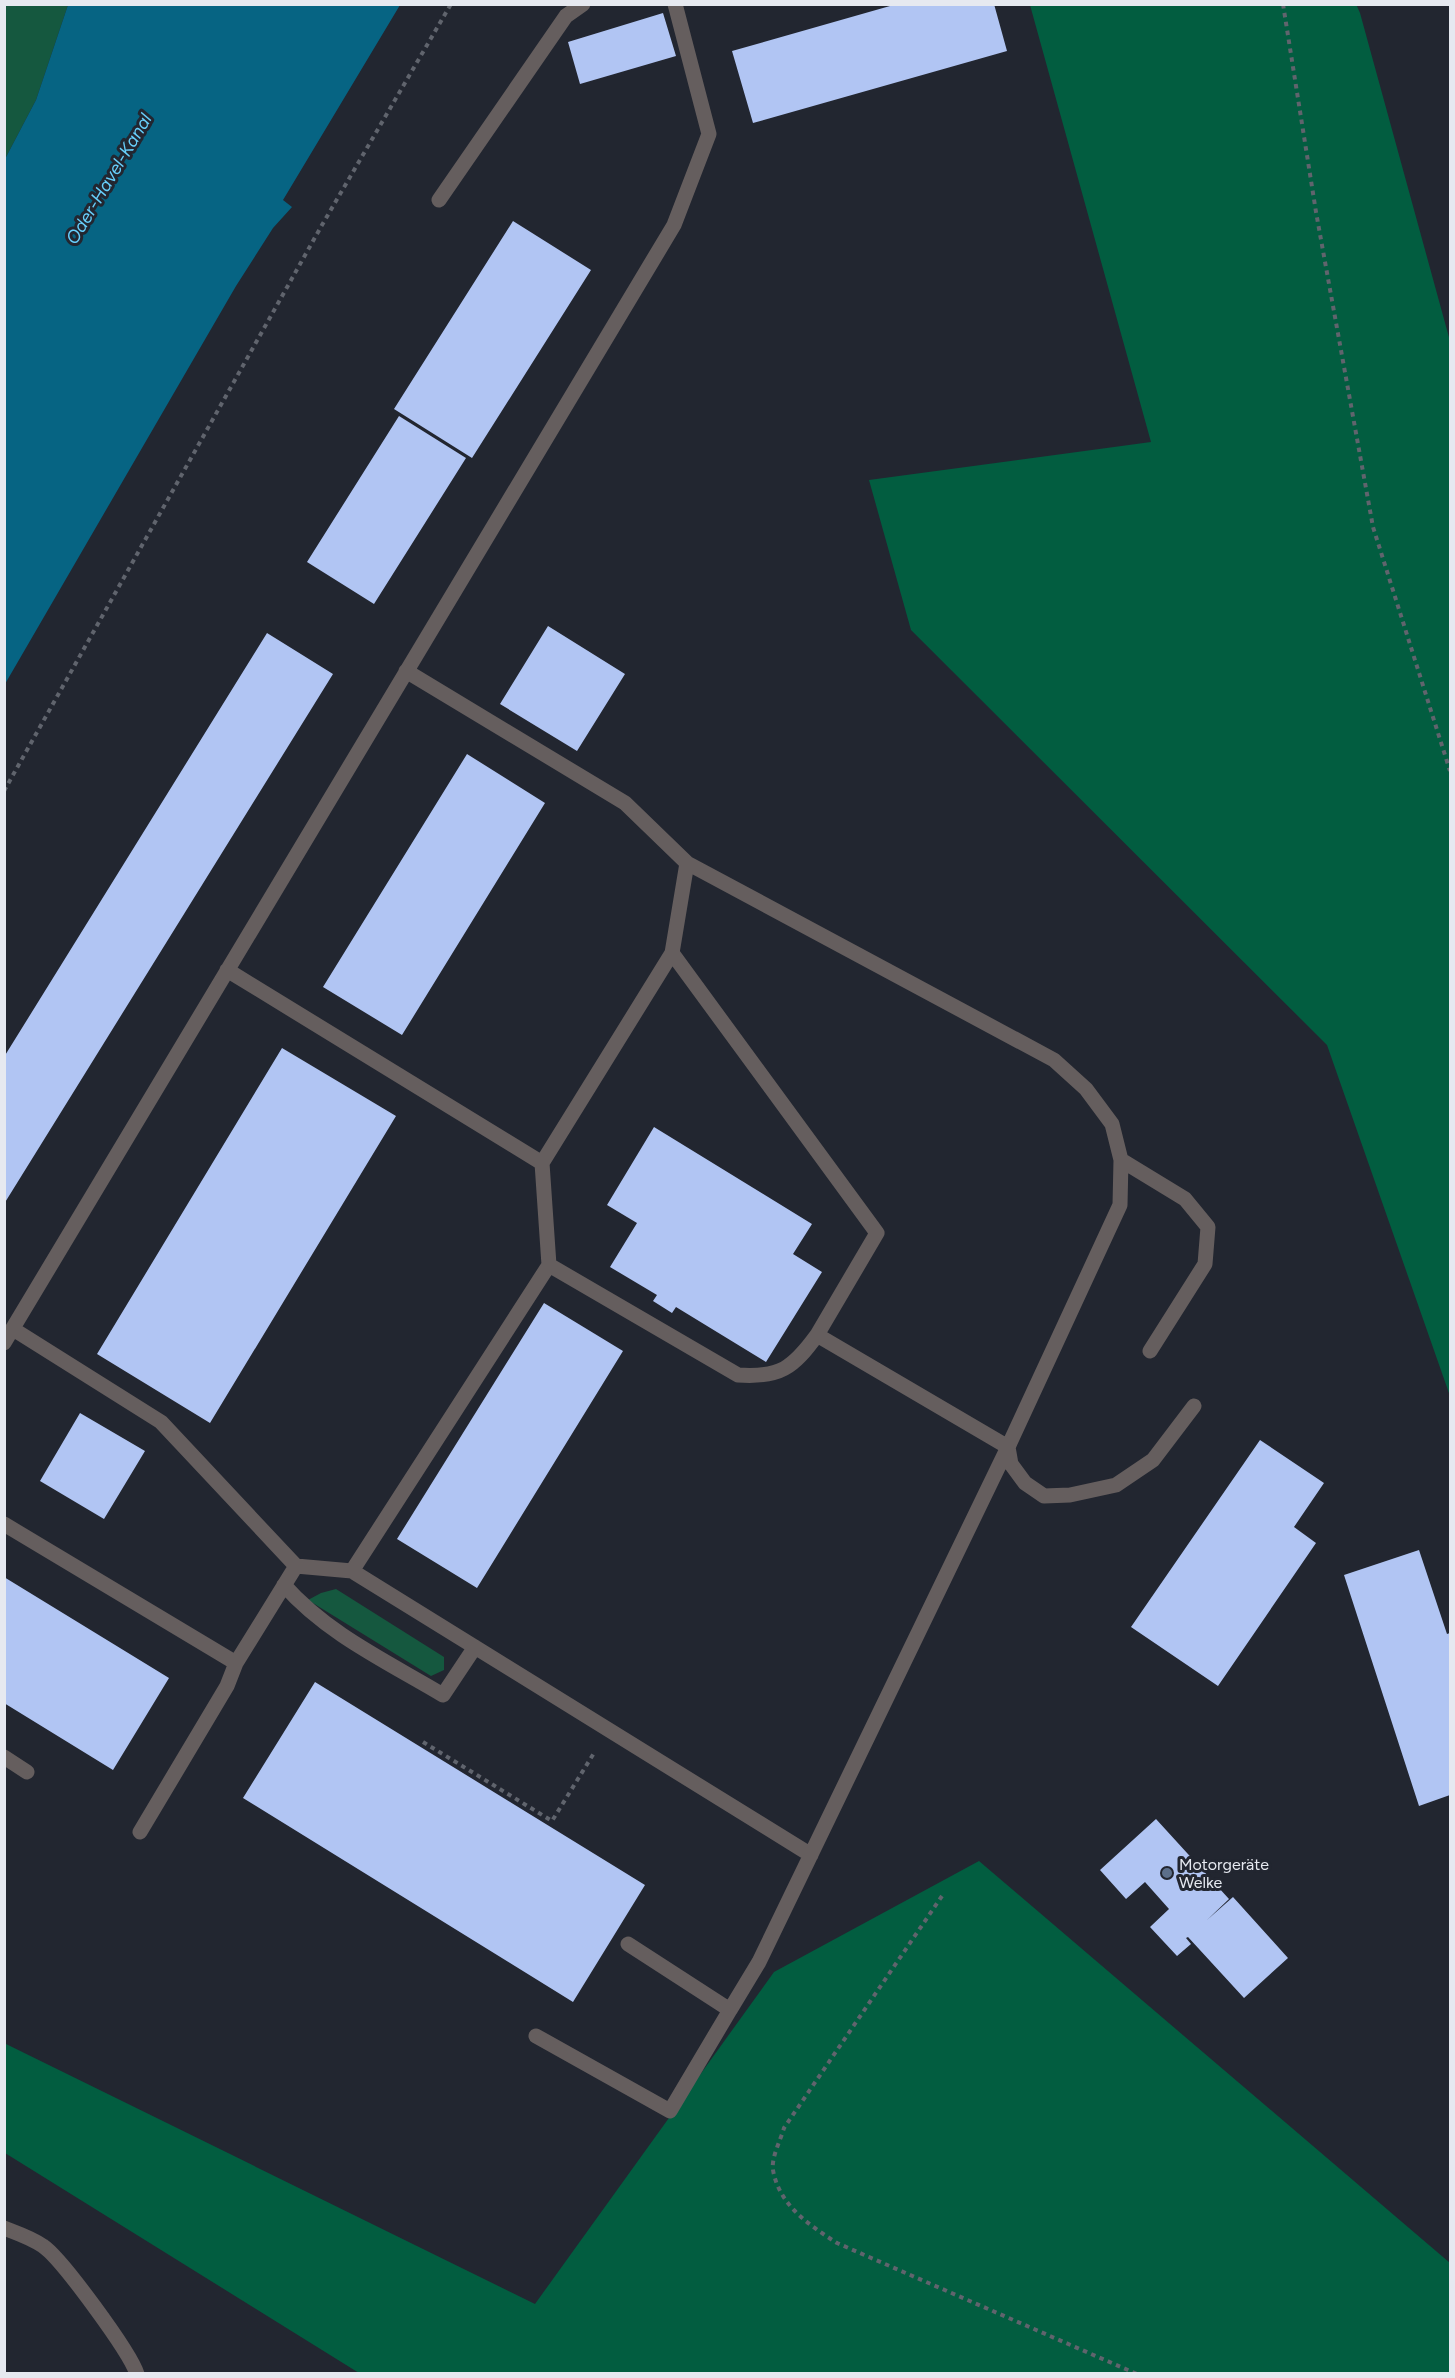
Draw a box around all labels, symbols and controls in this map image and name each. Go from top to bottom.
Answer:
water label: Oder-Havel-Kanal [61,109,157,248]
place label: Motorgeräte Welke [1179,1855,1269,1892]
marker: Motorgeräte Welke [1160,1866,1174,1880]

